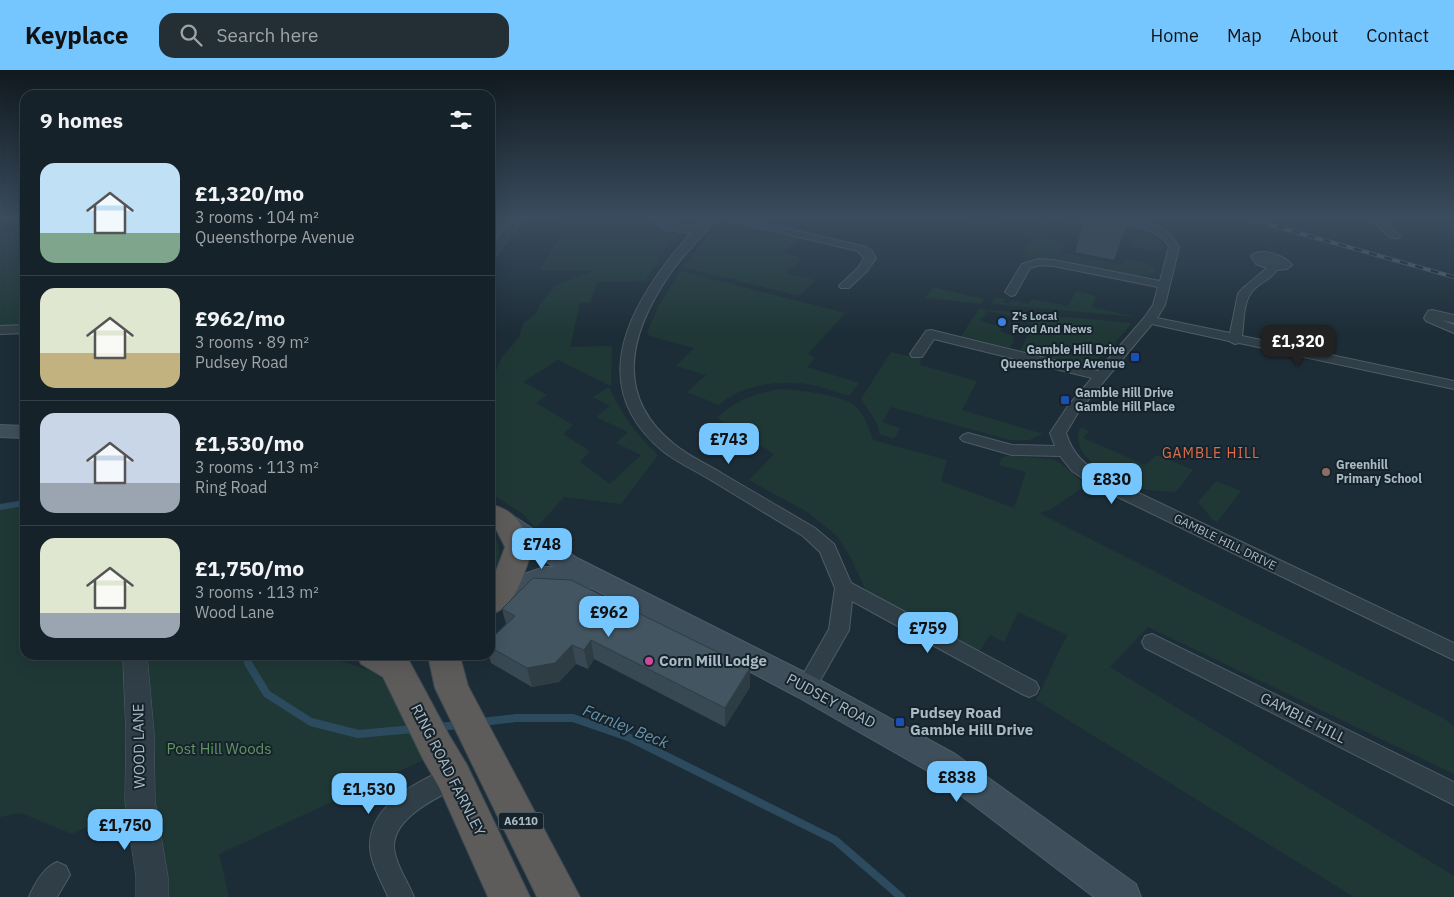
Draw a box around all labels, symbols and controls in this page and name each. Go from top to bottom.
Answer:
search box [159,13,509,58]
text: Keyplace [25,19,129,51]
icon: search [177,21,205,49]
text: Search here [217,23,318,47]
text: Home [1151,24,1199,47]
text: Map [1227,24,1262,47]
text: About [1290,24,1338,47]
text: Contact [1366,24,1429,47]
text: 9 homes [40,106,123,134]
icon: filters [447,106,475,134]
text: £1,320/mo [195,179,304,207]
icon: home [80,183,140,243]
text: 3 rooms · 104 m² [195,207,319,227]
text: Queensthorpe Avenue [195,227,355,247]
text: £962/mo [195,304,285,332]
icon: home [80,308,140,368]
place label: Z's Local Food And News [1012,309,1092,336]
marker: Z's Local Food And News [996,316,1008,328]
pin: £1,320 [1257,324,1339,367]
text: £1,320 [1272,331,1324,351]
text: 3 rooms · 89 m² [195,332,309,352]
place label: Gamble Hill Drive Queensthorpe Avenue [1000,342,1125,371]
marker: Gamble Hill Drive Queensthorpe Avenue [1129,351,1141,363]
text: Pudsey Road [195,352,288,372]
place label: Gamble Hill Drive Gamble Hill Place [1075,385,1175,414]
marker: Gamble Hill Drive Gamble Hill Place [1059,394,1071,406]
pin: £743 [699,422,759,465]
text: £1,530/mo [195,429,304,457]
text: £743 [710,429,748,449]
icon: home [80,433,140,493]
district label: GAMBLE HILL [1162,444,1260,462]
text: 3 rooms · 113 m² [195,457,319,477]
place label: Greenhill Primary School [1336,457,1422,486]
pin: £830 [1082,462,1142,505]
marker: Greenhill Primary School [1320,466,1332,478]
text: £830 [1093,469,1131,489]
text: Ring Road [195,477,267,497]
street label: GAMBLE HILL DRIVE [1171,510,1279,573]
pin: £748 [512,528,572,570]
text: £748 [523,534,561,554]
text: £1,750/mo [195,554,304,582]
icon: home [80,558,140,618]
text: 3 rooms · 113 m² [195,582,319,602]
pin: £962 [579,596,639,638]
text: Wood Lane [195,602,274,622]
text: £962 [590,602,628,622]
pin: £759 [898,612,958,654]
text: £759 [909,618,947,638]
place label: Corn Mill Lodge [659,651,767,670]
marker: Corn Mill Lodge [643,655,655,667]
street label: PUDSEY ROAD [783,669,879,732]
street label: GAMBLE HILL [1257,688,1350,747]
water label: Farnley Beck [580,700,672,752]
street label: RING ROAD FARNLEY [407,701,490,839]
street label: WOOD LANE [128,703,149,789]
place label: Pudsey Road Gamble Hill Drive [910,703,1033,739]
marker: Pudsey Road Gamble Hill Drive [894,716,906,728]
park label: Post Hill Woods [166,739,272,758]
pin: £838 [927,760,987,803]
text: £838 [938,767,976,787]
pin: £1,530 [328,772,410,815]
text: £1,530 [343,779,395,799]
pin: £1,750 [84,808,166,851]
road number: A6110 [498,812,544,829]
text: £1,750 [99,815,151,835]

